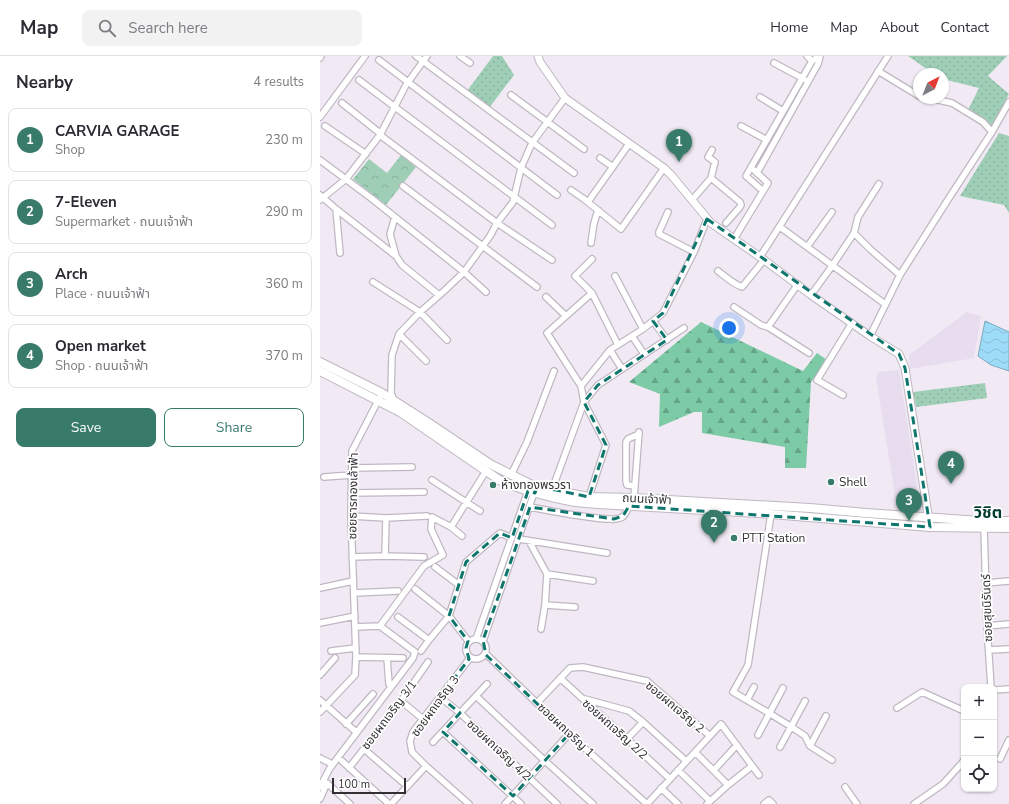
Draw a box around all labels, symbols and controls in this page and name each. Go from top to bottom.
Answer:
search box [82,10,362,46]
text: Map [20,15,58,41]
icon: search [96,17,118,39]
text: Search here [128,18,208,38]
text: Home [770,18,808,37]
text: Map [830,18,858,37]
text: About [880,18,919,37]
text: Contact [941,18,989,37]
north arrow [913,68,949,104]
text: Nearby [16,71,73,94]
text: 4 results [253,73,304,91]
text: CARVIA GARAGE [55,121,180,141]
pin: 1 [666,129,692,162]
text: 1 [26,131,34,149]
text: 230 m [265,131,303,149]
text: Shop [55,141,85,159]
text: 7-Eleven [55,192,117,212]
text: 2 [26,203,34,221]
text: 290 m [265,203,303,221]
text: Supermarket · ถนนเจ้าฟ้า [55,213,193,231]
text: Arch [55,264,88,284]
text: 3 [26,275,34,293]
text: 360 m [265,275,303,293]
text: Place · ถนนเจ้าฟ้า [55,285,150,303]
your location [719,318,739,338]
text: Open market [55,336,146,356]
text: 4 [26,347,34,365]
text: 370 m [265,347,303,365]
text: Shop · ถนนเจ้าฟ้า [55,357,148,375]
button: Save [16,408,156,447]
button: Share [164,408,304,447]
pin: 4 [938,451,964,484]
street label: ซอยธารทองเล้าฟ้า [344,452,362,540]
place label: Shell [839,474,867,490]
place label: ห้างทองพรวรา [501,477,571,493]
marker: Shell [826,477,836,487]
marker: ห้างทองพรวรา [488,480,498,490]
pin: 3 [896,488,922,521]
street label: ถนนเจ้าฟ้า [622,490,672,508]
district label: วิชิต [973,502,1002,524]
pin: 2 [701,510,727,543]
place label: PTT Station [742,530,805,546]
marker: PTT Station [729,533,739,543]
street label: ซอยสุขนิรันดร์ [978,573,996,642]
street label: ซอยผถเจริญ 3 [407,672,463,740]
street label: ซอยผถเจริญ 3/1 [358,677,420,753]
street label: ซอยผถเจริญ 2 [642,678,708,736]
map controls [961,684,997,792]
button: + [961,684,997,720]
street label: ซอยผถเจริญ 2/2 [579,695,651,763]
street label: ซอยผถเจริญ 1 [534,699,598,761]
street label: ซอยผถเจริญ 4/2 [463,716,535,784]
button: − [961,720,997,756]
button: locate [961,756,997,792]
scale bar [332,776,406,795]
text: 100 m [338,777,370,792]

